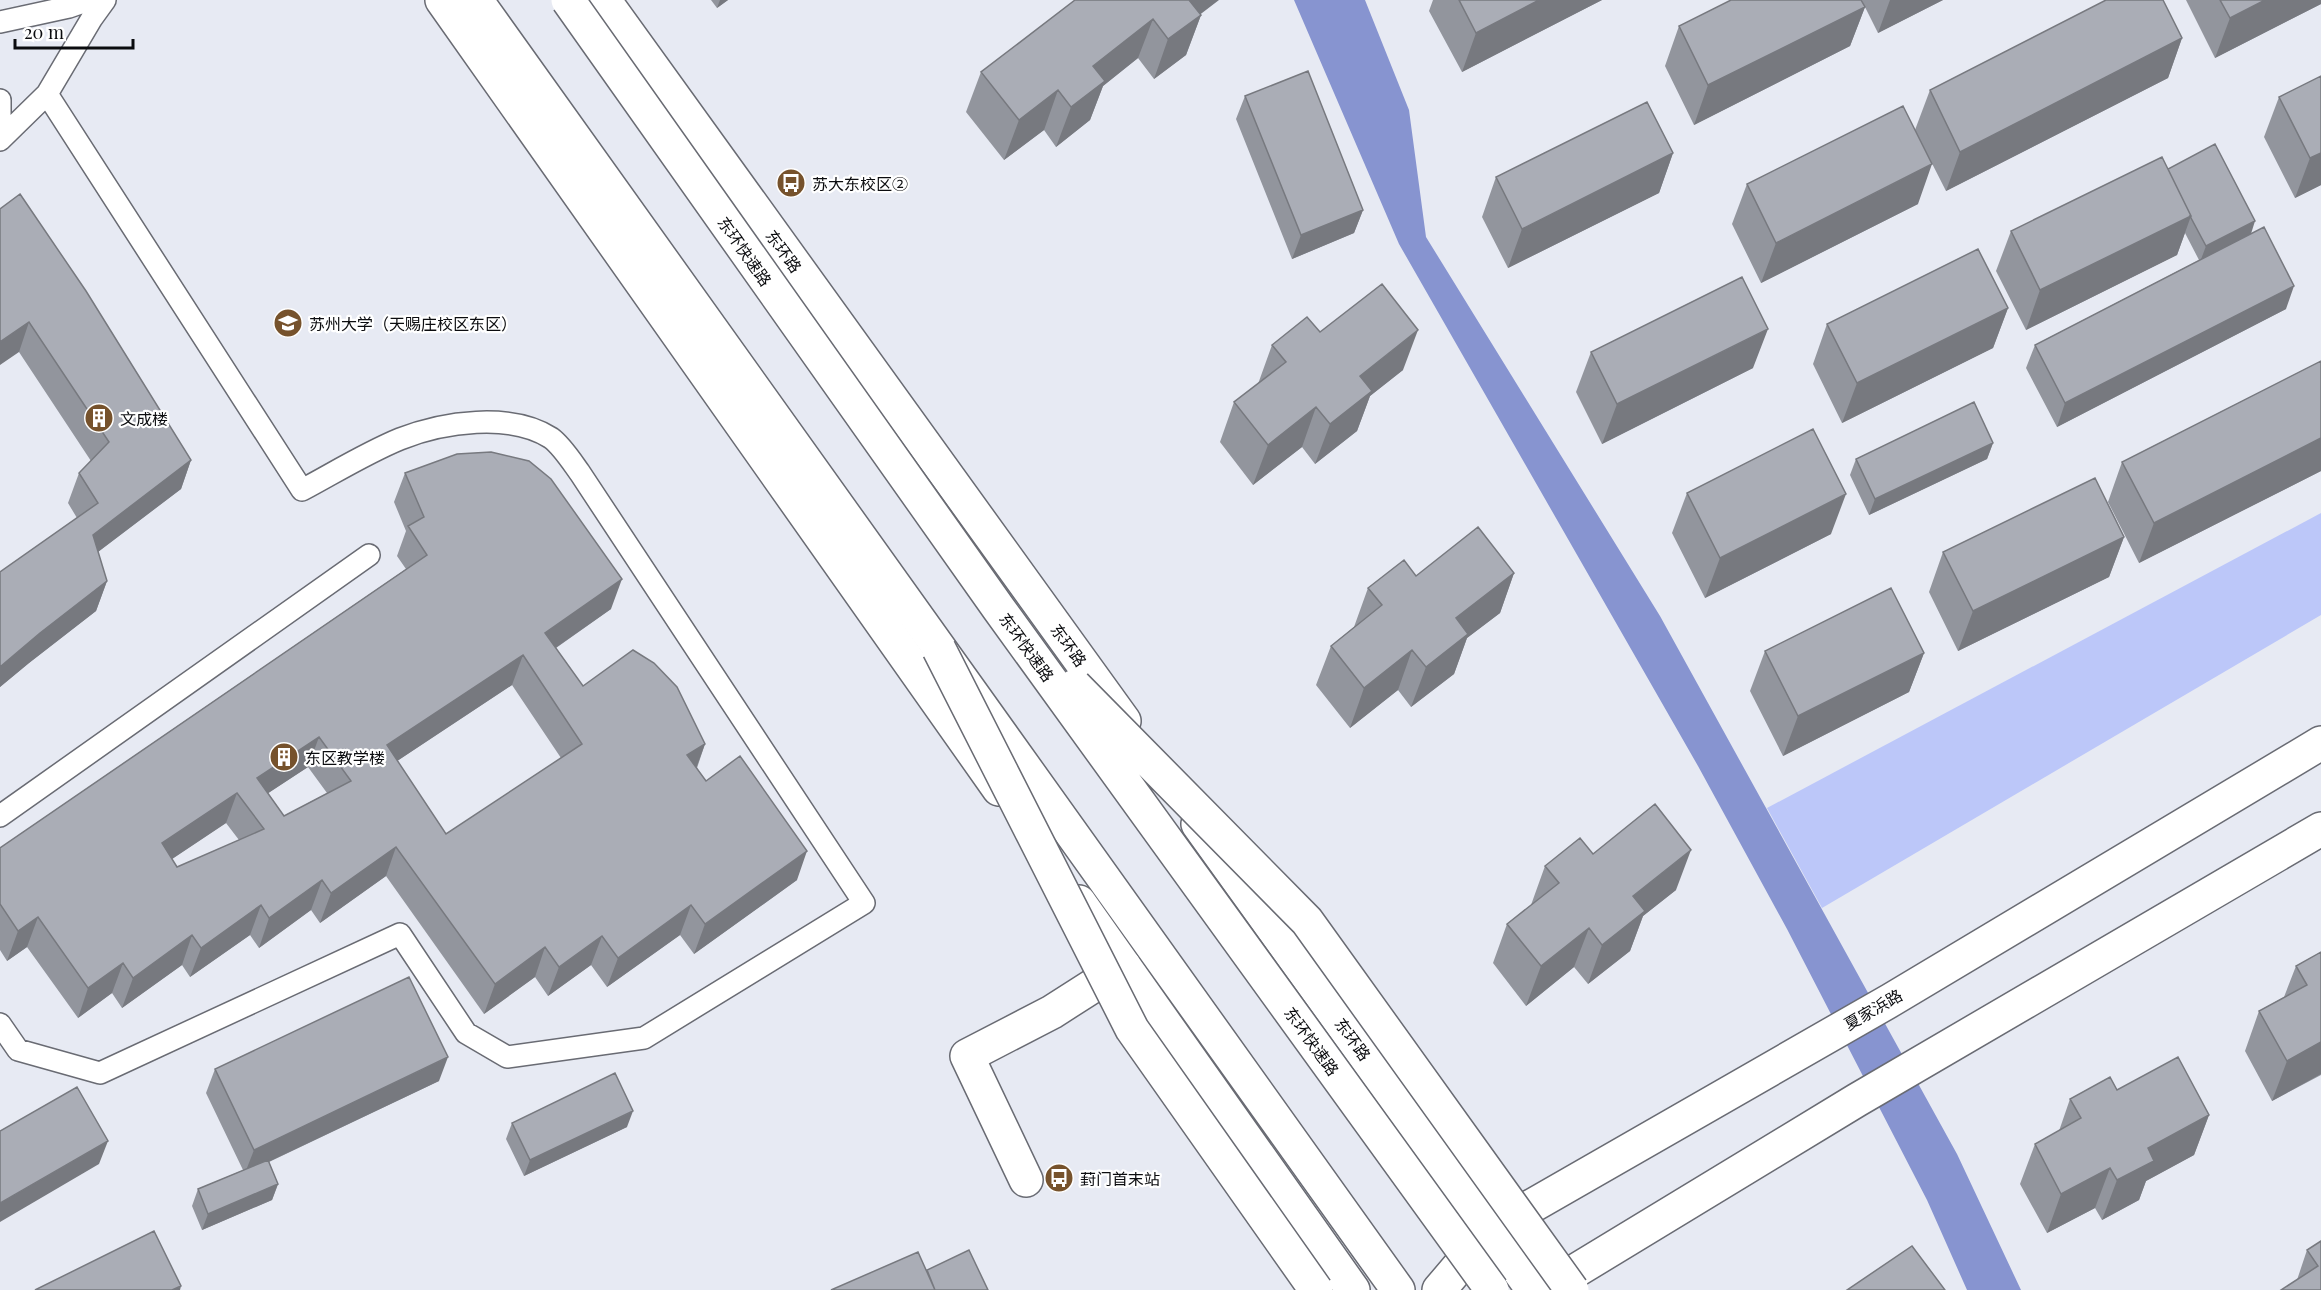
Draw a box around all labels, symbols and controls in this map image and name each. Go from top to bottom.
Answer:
scale bar [15,12,134,50]
text: 20 m [24,20,64,44]
bus stop icon: 苏大东校区② [775,167,807,199]
place label: 苏大东校区② [812,173,908,194]
street label: 东环快速路 [713,212,777,290]
street label: 东环路 [761,225,807,277]
school or university icon: 苏州大学（天赐庄校区东区） [272,307,304,339]
place label: 苏州大学（天赐庄校区东区） [309,313,517,334]
building icon: 文成楼 [83,402,115,434]
place label: 文成楼 [120,408,168,429]
street label: 东环快速路 [995,608,1059,686]
street label: 东环路 [1046,619,1092,671]
building icon: 东区教学楼 [268,741,300,773]
place label: 东区教学楼 [305,747,385,768]
street label: 夏家浜路 [1840,984,1906,1034]
street label: 东环快速路 [1280,1002,1344,1080]
street label: 东环路 [1330,1013,1376,1065]
bus stop icon: 葑门首末站 [1043,1162,1075,1194]
place label: 葑门首末站 [1080,1168,1160,1189]

